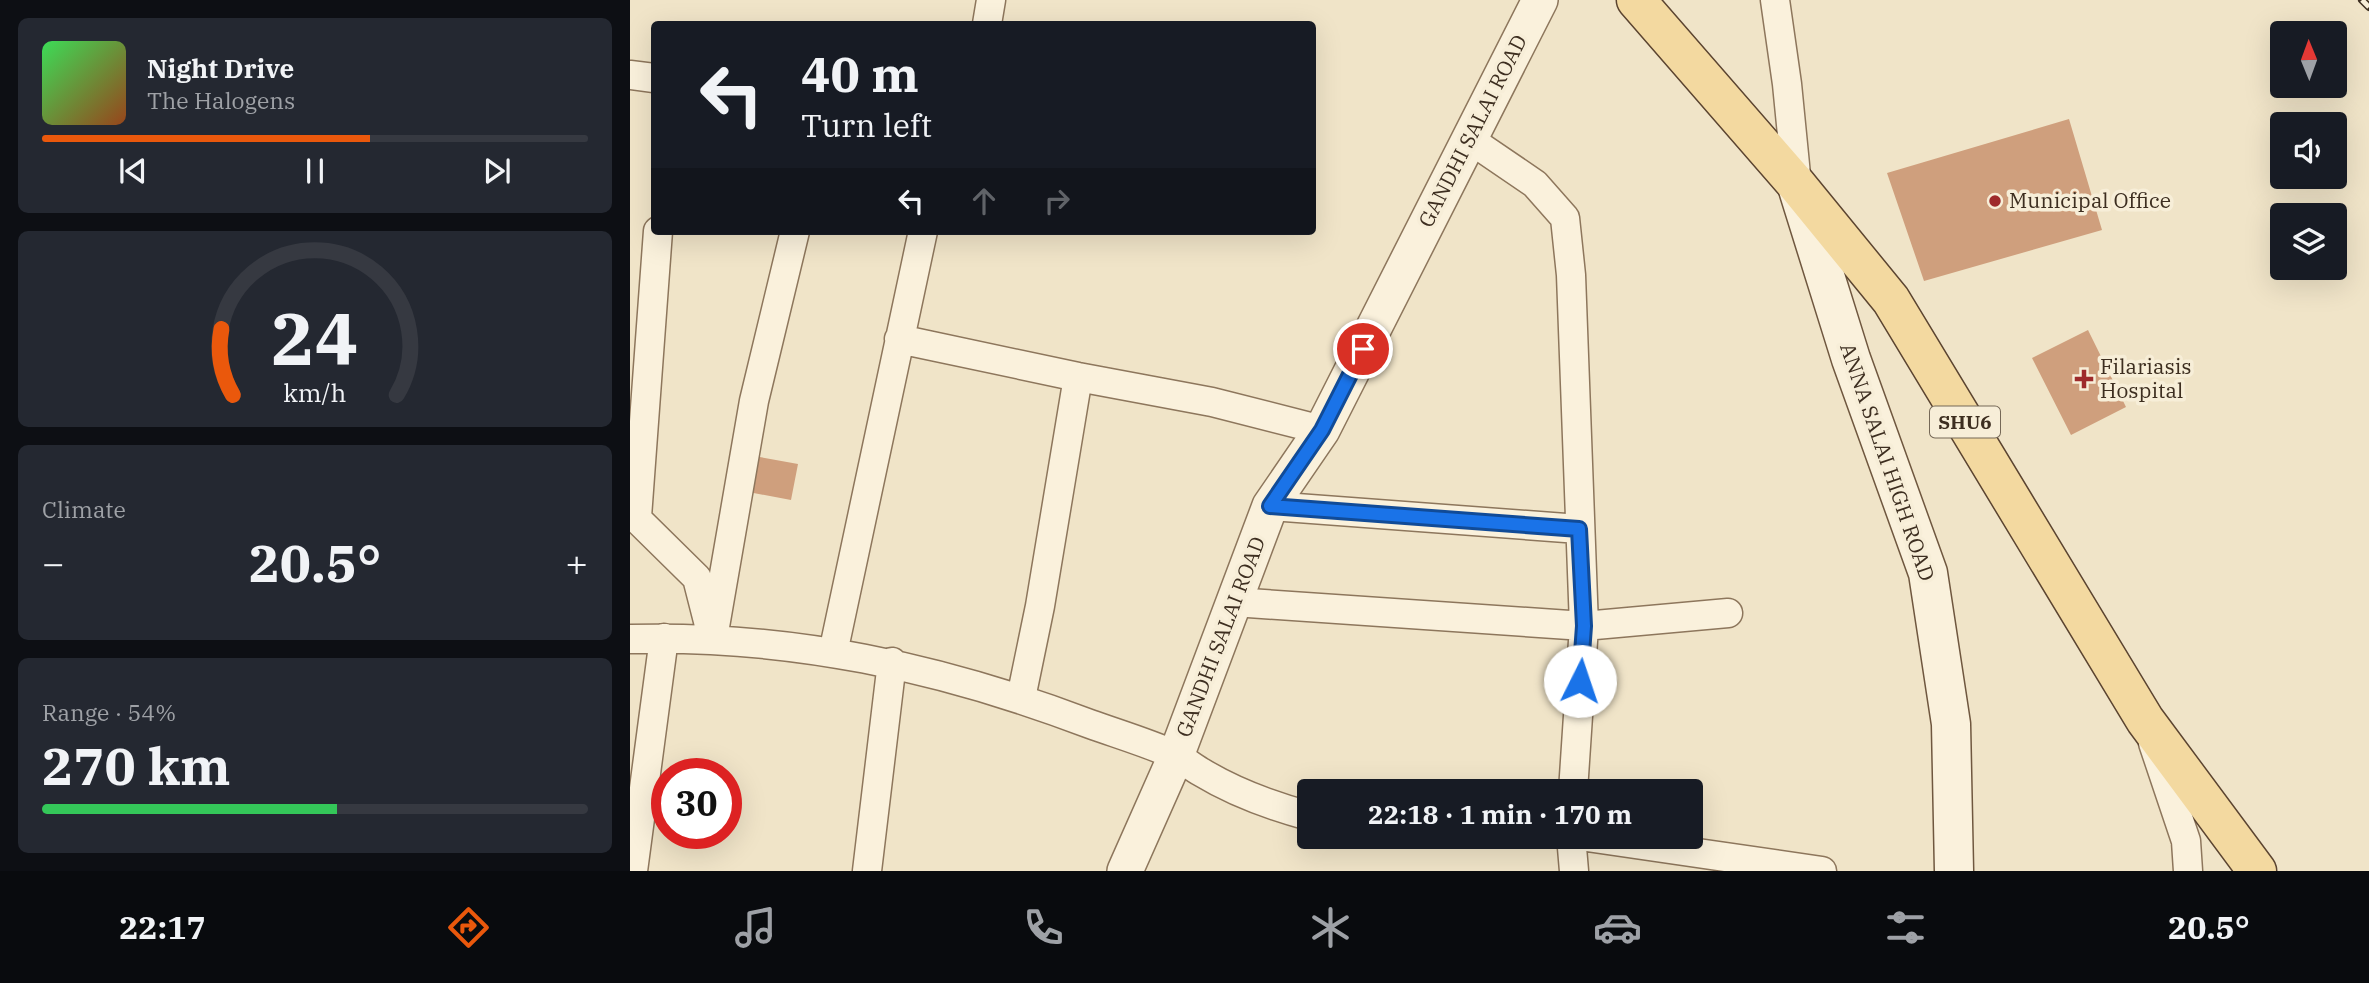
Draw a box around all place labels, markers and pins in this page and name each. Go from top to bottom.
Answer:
place label: Municipal Office [2009,186,2171,214]
marker: Municipal Office [1987,193,2003,209]
pin [1333,319,1393,379]
place label: Filariasis Hospital [2100,352,2192,404]
marker: Filariasis Hospital [2074,369,2094,389]

